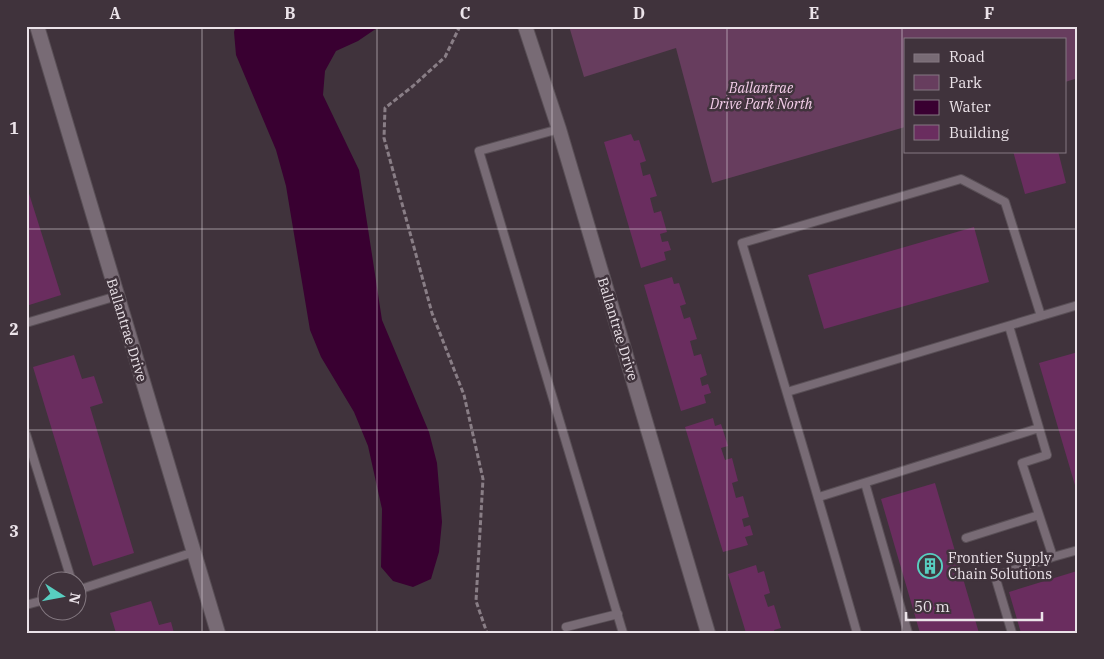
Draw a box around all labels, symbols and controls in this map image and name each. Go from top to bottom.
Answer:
text: A [109,3,121,23]
text: B [284,3,296,23]
text: C [460,3,470,23]
text: D [633,3,645,23]
text: E [809,3,819,23]
text: F [984,3,994,23]
legend [904,38,1066,152]
text: Road [949,47,985,66]
text: Park [949,73,982,92]
park label: Ballantrae Drive Park North [709,79,813,113]
text: Water [949,97,991,116]
text: 1 [9,118,19,138]
text: Building [949,123,1009,142]
street label: Ballantrae Drive [594,275,642,383]
street label: Ballantrae Drive [103,276,151,384]
text: 2 [9,319,19,339]
text: 3 [9,521,19,541]
place label: Frontier Supply Chain Solutions [948,549,1052,583]
building icon: Frontier Supply Chain Solutions [917,553,943,579]
north arrow [38,572,88,622]
scale bar [906,589,1043,621]
text: N [65,591,85,606]
text: 50 m [914,597,950,616]

